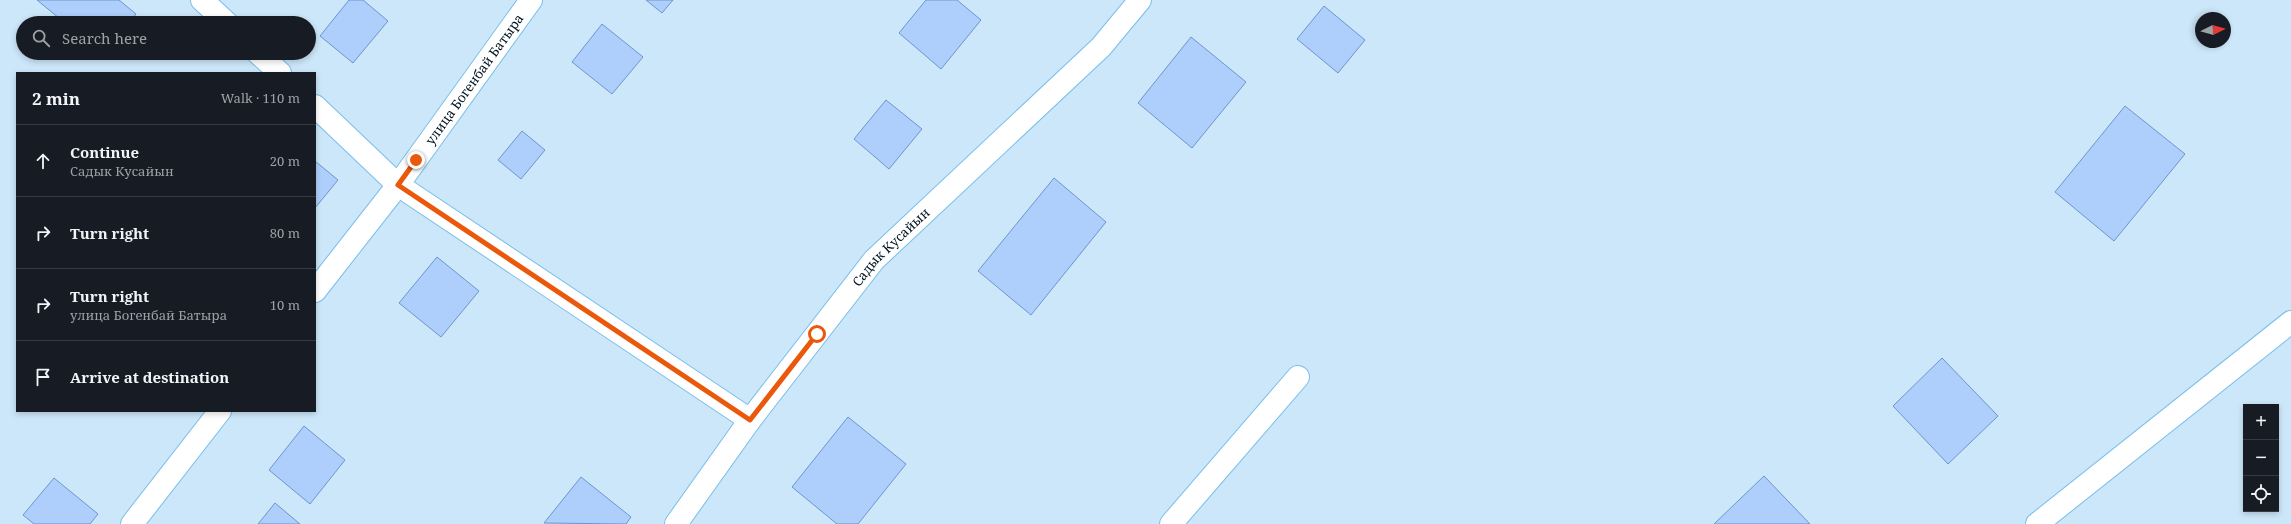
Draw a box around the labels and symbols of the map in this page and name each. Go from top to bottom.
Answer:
street label: улица Богенбай Батыра [421,10,527,148]
north arrow [2195,12,2231,48]
route end [407,151,425,169]
street label: Садык Кусайын [848,203,933,290]
route start [808,325,826,343]

